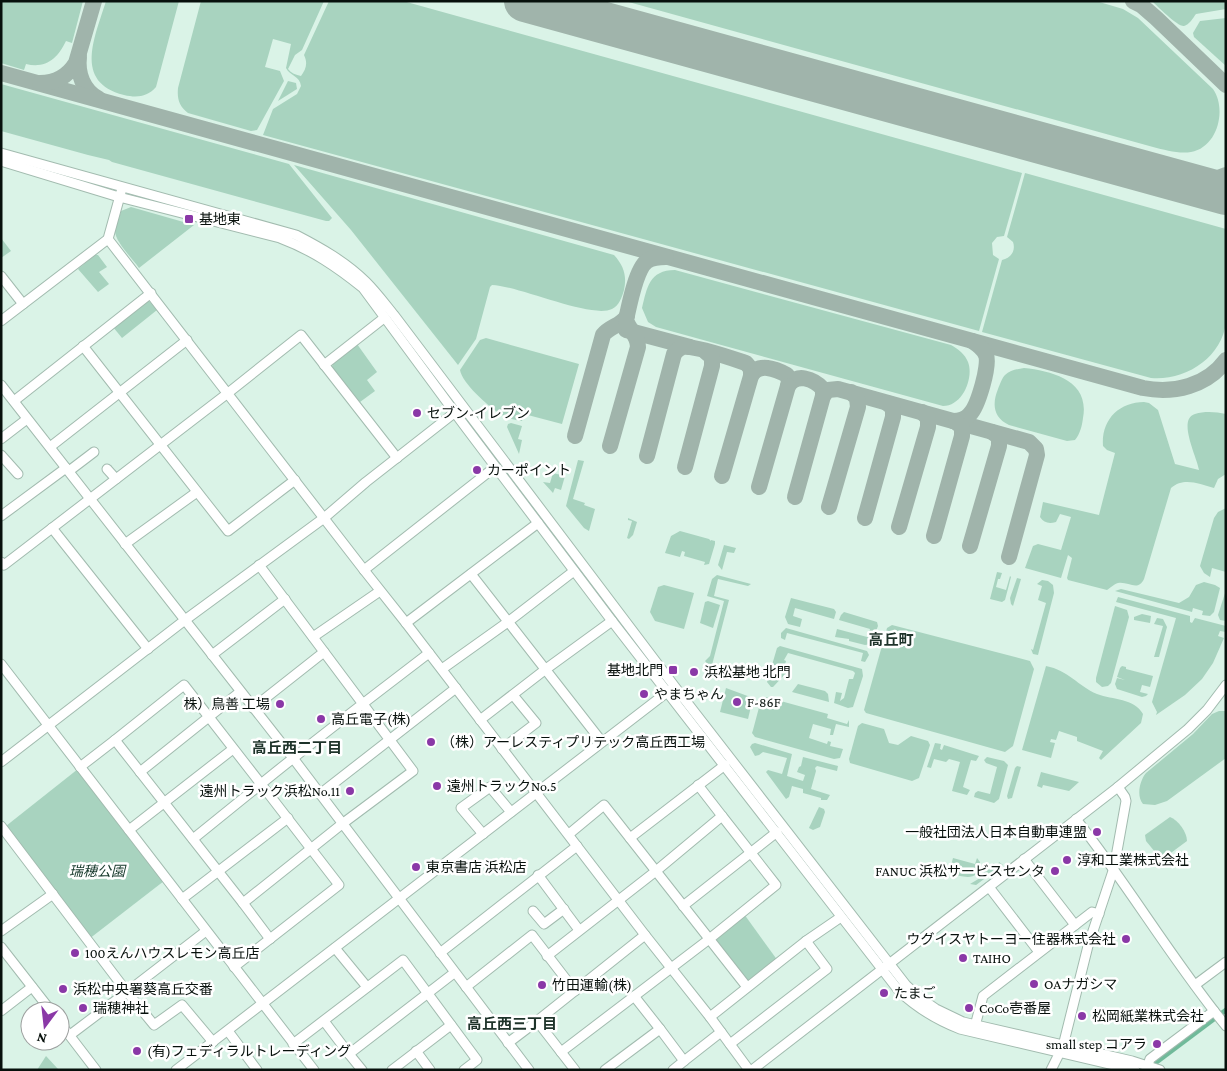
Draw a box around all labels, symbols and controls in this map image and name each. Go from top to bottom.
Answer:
place label: 基地東 [199,211,241,227]
marker: 基地東 [183,213,195,225]
place label: セブン-イレブン [427,405,530,421]
marker: セブン-イレブン [411,407,423,419]
place label: カーポイント [487,462,571,478]
marker: カーポイント [471,464,483,476]
district label: 高丘町 [868,632,914,648]
place label: 基地北門 [607,662,663,678]
marker: 基地北門 [667,664,679,676]
place label: 浜松基地 北門 [704,664,791,680]
marker: 浜松基地 北門 [688,666,700,678]
place label: やまちゃん [654,686,724,702]
marker: やまちゃん [638,688,650,700]
place label: F-86F [747,694,781,710]
place label: 株）鳥善 工場 [183,696,270,712]
marker: F-86F [731,696,743,708]
marker: 株）鳥善 工場 [274,698,286,710]
place label: 高丘電子(株) [331,711,411,728]
marker: 高丘電子(株) [315,713,327,725]
place label: （株）アーレスティプリテック高丘西工場 [441,734,705,750]
marker: （株）アーレスティプリテック高丘西工場 [425,736,437,748]
district label: 高丘西二丁目 [252,740,342,756]
place label: 遠州トラックNo.5 [447,778,557,794]
marker: 遠州トラックNo.5 [431,780,443,792]
place label: 遠州トラック浜松No.11 [200,783,340,799]
marker: 遠州トラック浜松No.11 [344,785,356,797]
place label: 一般社団法人日本自動車連盟 [905,824,1087,840]
marker: 一般社団法人日本自動車連盟 [1091,826,1103,838]
place label: 淳和工業株式会社 [1077,852,1189,868]
marker: 淳和工業株式会社 [1061,854,1073,866]
place label: 東京書店 浜松店 [426,859,527,875]
marker: 東京書店 浜松店 [410,861,422,873]
park label: 瑞穂公園 [69,863,127,879]
place label: FANUC 浜松サービスセンタ [875,863,1045,879]
marker: FANUC 浜松サービスセンタ [1049,865,1061,877]
place label: ウグイスヤトーヨー住器株式会社 [906,931,1116,947]
marker: ウグイスヤトーヨー住器株式会社 [1120,933,1132,945]
place label: 100えんハウスレモン高丘店 [85,945,259,961]
marker: 100えんハウスレモン高丘店 [69,947,81,959]
place label: TAIHO [973,950,1011,966]
marker: TAIHO [957,952,969,964]
place label: OAナガシマ [1044,976,1117,992]
place label: 竹田運輸(株) [552,977,632,994]
marker: OAナガシマ [1028,978,1040,990]
marker: 竹田運輸(株) [536,979,548,991]
place label: 浜松中央署葵高丘交番 [73,981,213,997]
marker: 浜松中央署葵高丘交番 [57,983,69,995]
place label: たまご [894,985,936,1001]
marker: たまご [878,987,890,999]
place label: 瑞穂神社 [93,1000,149,1016]
place label: CoCo壱番屋 [979,1000,1051,1016]
north arrow [20,1001,70,1051]
marker: 瑞穂神社 [77,1002,89,1014]
marker: CoCo壱番屋 [963,1002,975,1014]
place label: 松岡紙業株式会社 [1092,1008,1204,1024]
marker: 松岡紙業株式会社 [1076,1010,1088,1022]
district label: 高丘西三丁目 [467,1016,557,1032]
text: N [35,1029,48,1048]
place label: small step コアラ [1046,1036,1147,1052]
marker: small step コアラ [1151,1038,1163,1050]
place label: (有)フェディラルトレーディング [147,1043,351,1060]
marker: (有)フェディラルトレーディング [131,1045,143,1057]

